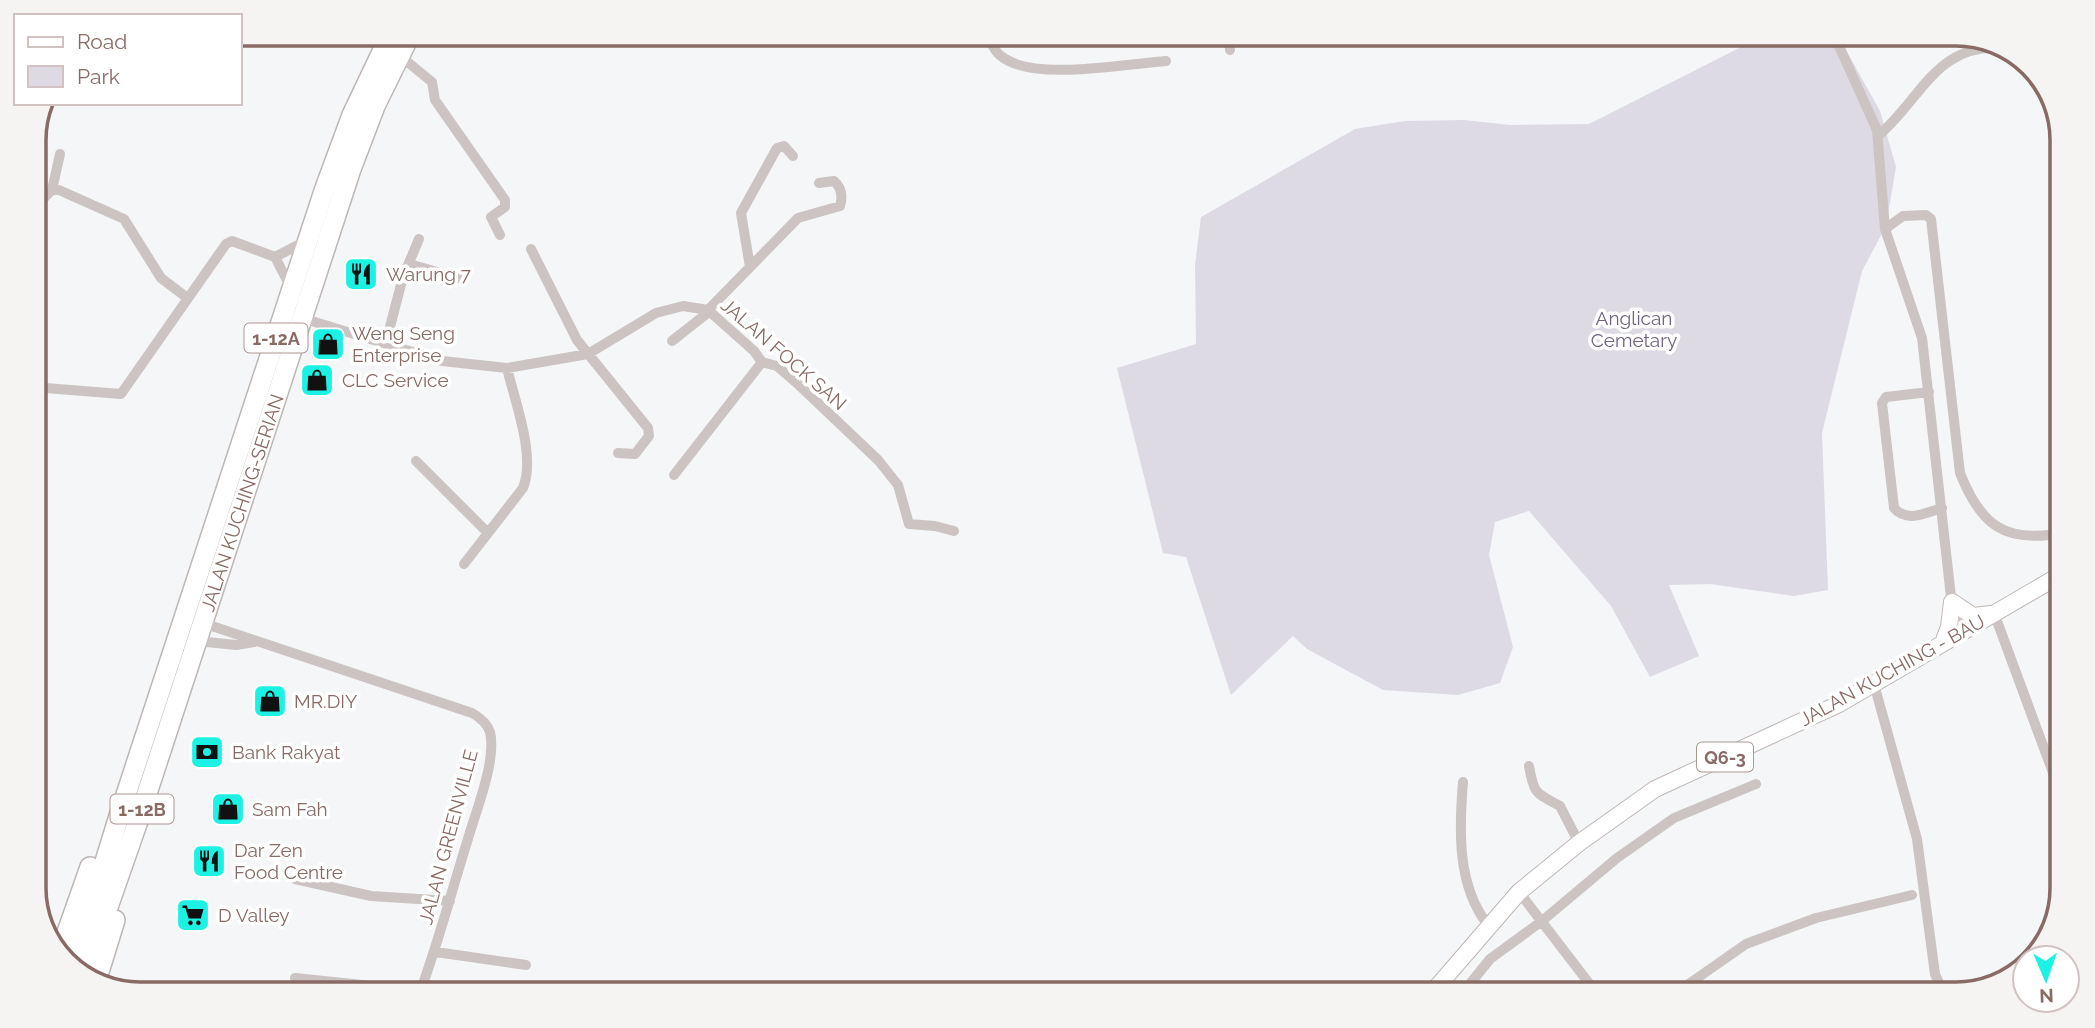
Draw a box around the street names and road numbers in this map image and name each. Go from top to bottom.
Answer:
street label: JALAN FOCK SAN [717,294,851,414]
road number: 1-12A [244,324,308,352]
street label: JALAN KUCHING-SERIAN [196,391,288,614]
street label: JALAN KUCHING - BAU [1796,610,1988,730]
road number: Q6-3 [1697,742,1753,772]
street label: JALAN GREENVILLE [414,747,482,927]
road number: 1-12B [110,794,174,824]

